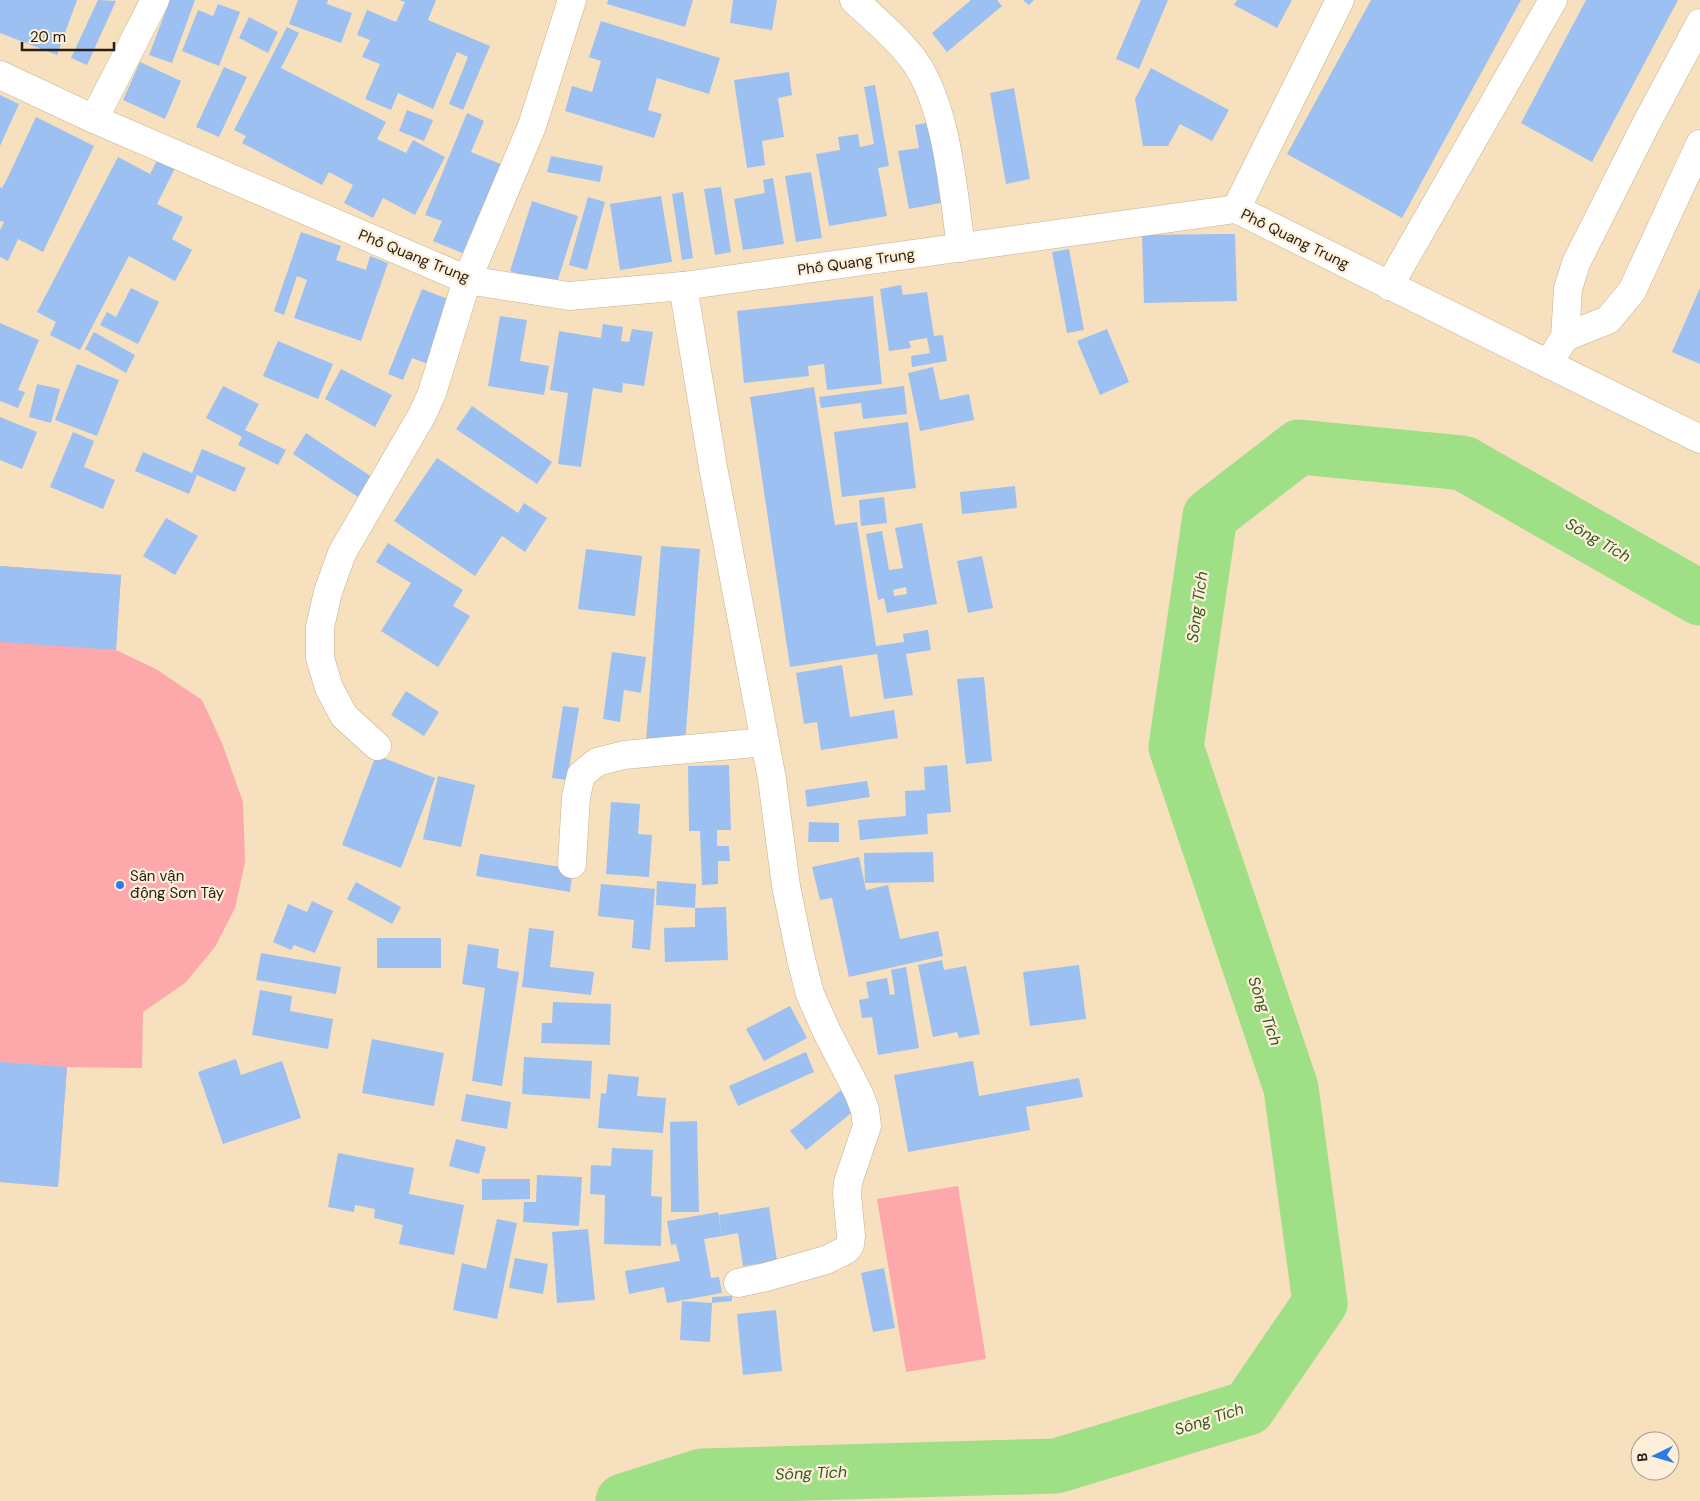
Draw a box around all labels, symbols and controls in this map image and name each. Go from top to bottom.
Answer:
scale bar [22,20,115,52]
text: 20 m [30,27,66,47]
street label: Phố Quang Trung [1237,204,1353,274]
street label: Phố Quang Trung [355,225,473,287]
street label: Phố Quang Trung [796,244,916,280]
water label: Sông Tích [1562,513,1634,567]
water label: Sông Tích [1182,570,1212,644]
place label: Sân vận động Sơn Tây [130,866,225,903]
marker: Sân vận động Sơn Tây [114,879,126,891]
water label: Sông Tích [1243,974,1287,1048]
water label: Sông Tích [1172,1398,1246,1440]
north arrow [1630,1431,1680,1481]
text: B [1633,1452,1651,1462]
water label: Sông Tích [775,1461,847,1485]

